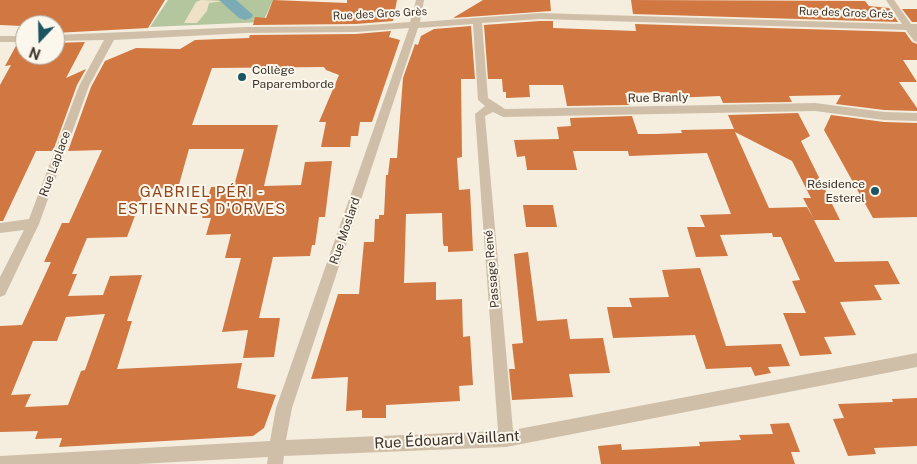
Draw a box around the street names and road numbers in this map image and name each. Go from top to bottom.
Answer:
street label: Rue des Gros Grès [333,5,427,23]
street label: Rue des Gros Grès [799,5,893,21]
street label: Rue Branly [628,90,688,106]
street label: Rue Laplace [36,129,74,199]
street label: Rue Moslard [327,196,363,266]
street label: Passage René [481,229,503,309]
street label: Rue Édouard Vaillant [374,427,520,453]

